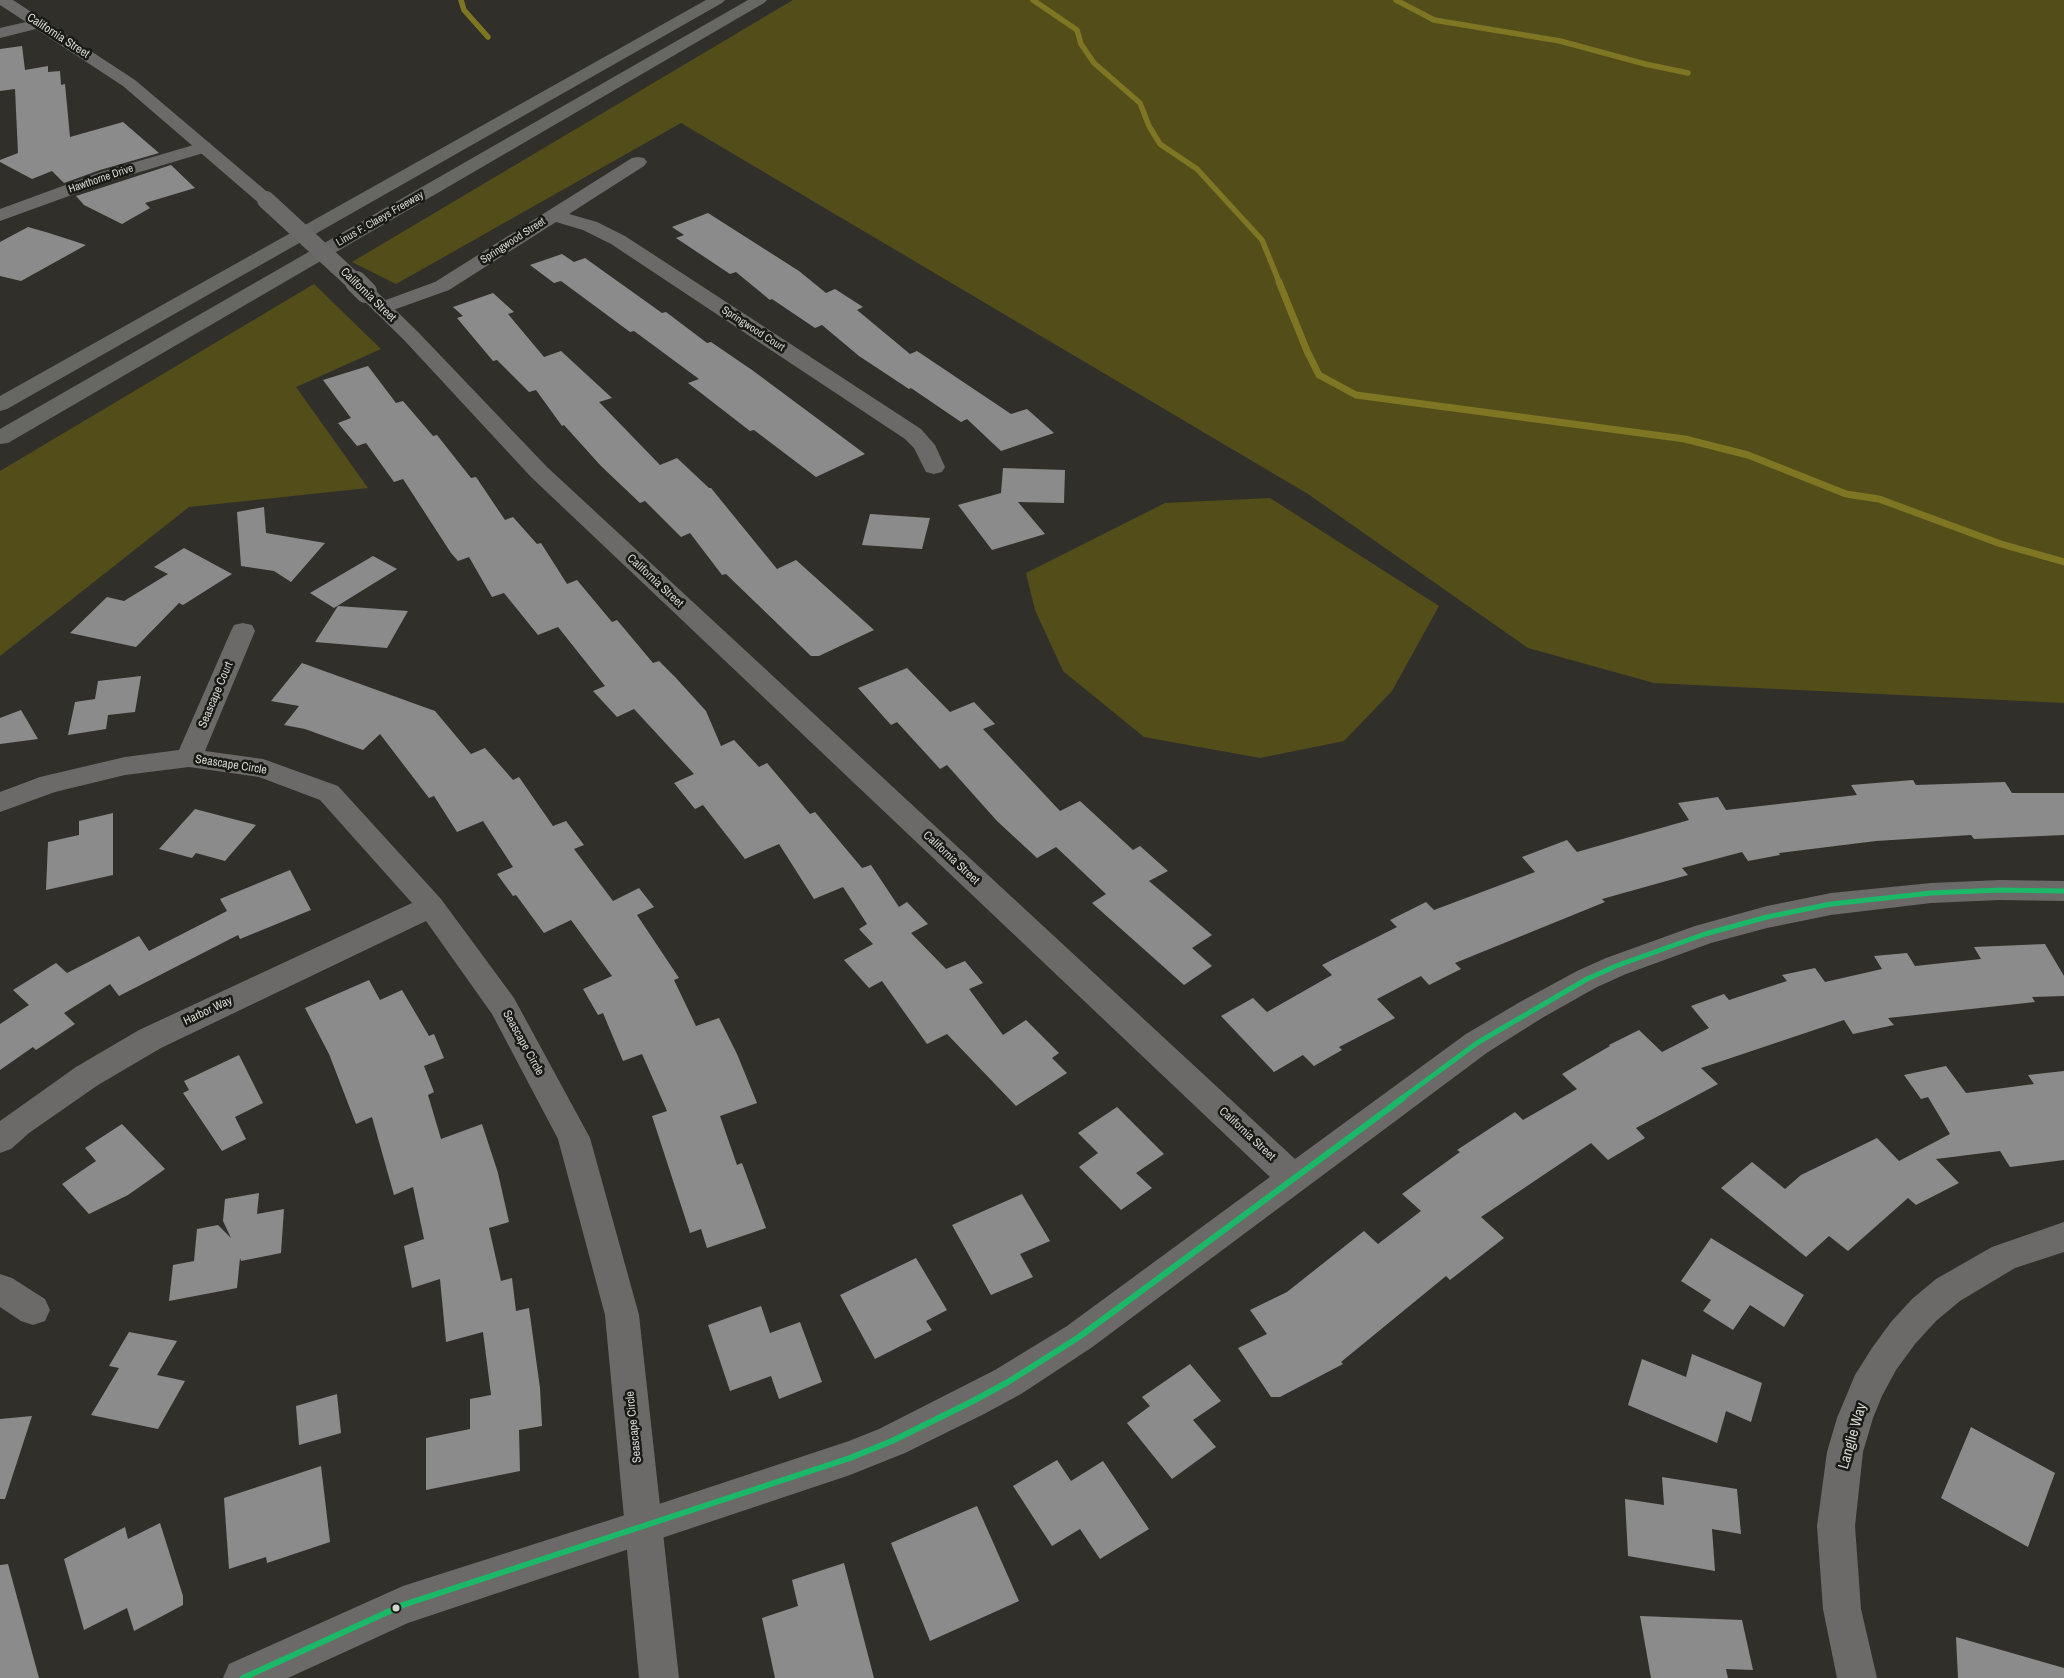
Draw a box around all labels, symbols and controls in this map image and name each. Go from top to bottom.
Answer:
street label: California Street [24,10,92,62]
street label: Hawthorne Drive [67,162,135,196]
street label: Linus F. Claeys Freeway [334,189,426,249]
street label: Springwood Street [478,215,548,267]
street label: California Street [337,265,399,325]
street label: Springwood Court [719,304,787,354]
street label: California Street [624,551,686,611]
street label: Seascape Court [196,660,236,730]
street label: Seascape Circle [194,752,268,778]
street label: California Street [920,828,982,888]
street label: Harbor Way [181,993,235,1029]
street label: Seascape Circle [499,1008,547,1078]
street label: California Street [1216,1104,1278,1164]
street label: Seascape Circle [623,1390,645,1464]
street label: Langlie Way [1835,1401,1871,1471]
unlabelled marker [391,1603,401,1613]

